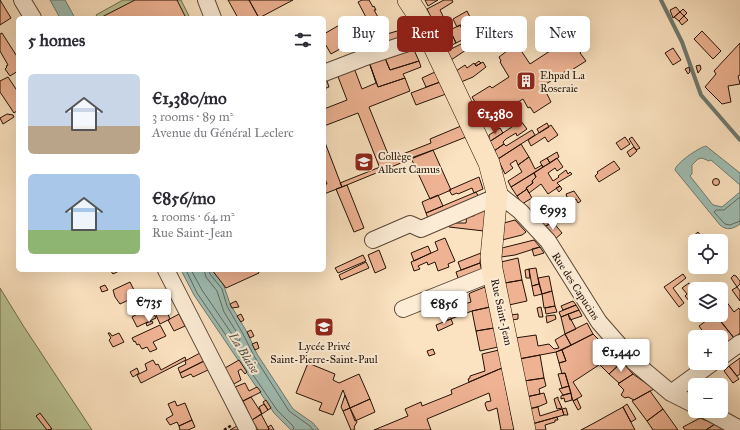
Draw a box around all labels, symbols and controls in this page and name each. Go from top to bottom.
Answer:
chip: Buy [338,16,389,52]
chip: Rent [397,16,453,52]
chip: Filters [461,16,527,52]
chip: New [535,16,590,52]
icon: filters [292,29,314,51]
text: 5 homes [28,30,85,51]
place label: Ehpad La Roseraie [540,69,585,95]
building icon: Ehpad La Roseraie [515,70,537,92]
text: €1,380/mo [152,88,227,109]
icon: home [60,90,108,138]
pin: €1,380 [462,101,528,135]
text: €1,380 [477,106,513,122]
text: 3 rooms · 89 m² [152,109,234,125]
text: Avenue du Général Leclerc [152,125,294,141]
place label: Collège Albert Camus [377,150,440,176]
school or university icon: Collège Albert Camus [353,151,375,173]
text: €856/mo [152,188,215,209]
icon: home [60,190,108,238]
pin: €993 [529,197,577,231]
text: €993 [539,202,567,218]
text: 2 rooms · 64 m² [152,209,235,225]
text: Rue Saint-Jean [152,225,233,241]
map controls [688,234,728,418]
button: locate [688,234,728,274]
street label: Rue des Capucins [549,250,602,323]
street label: Rue Saint-Jean [487,277,515,347]
button: layers [688,282,728,322]
pin: €735 [125,289,173,323]
pin: €856 [420,291,468,325]
text: €735 [136,294,162,310]
text: €856 [430,296,458,312]
school or university icon: Lycée Privé Saint-Pierre-Saint-Paul [313,316,335,338]
water label: La Blaise [225,329,262,376]
button: + [688,330,728,370]
pin: €1,440 [588,339,654,373]
place label: Lycée Privé Saint-Pierre-Saint-Paul [270,340,378,366]
text: €1,440 [602,344,640,360]
button: − [688,378,728,418]

